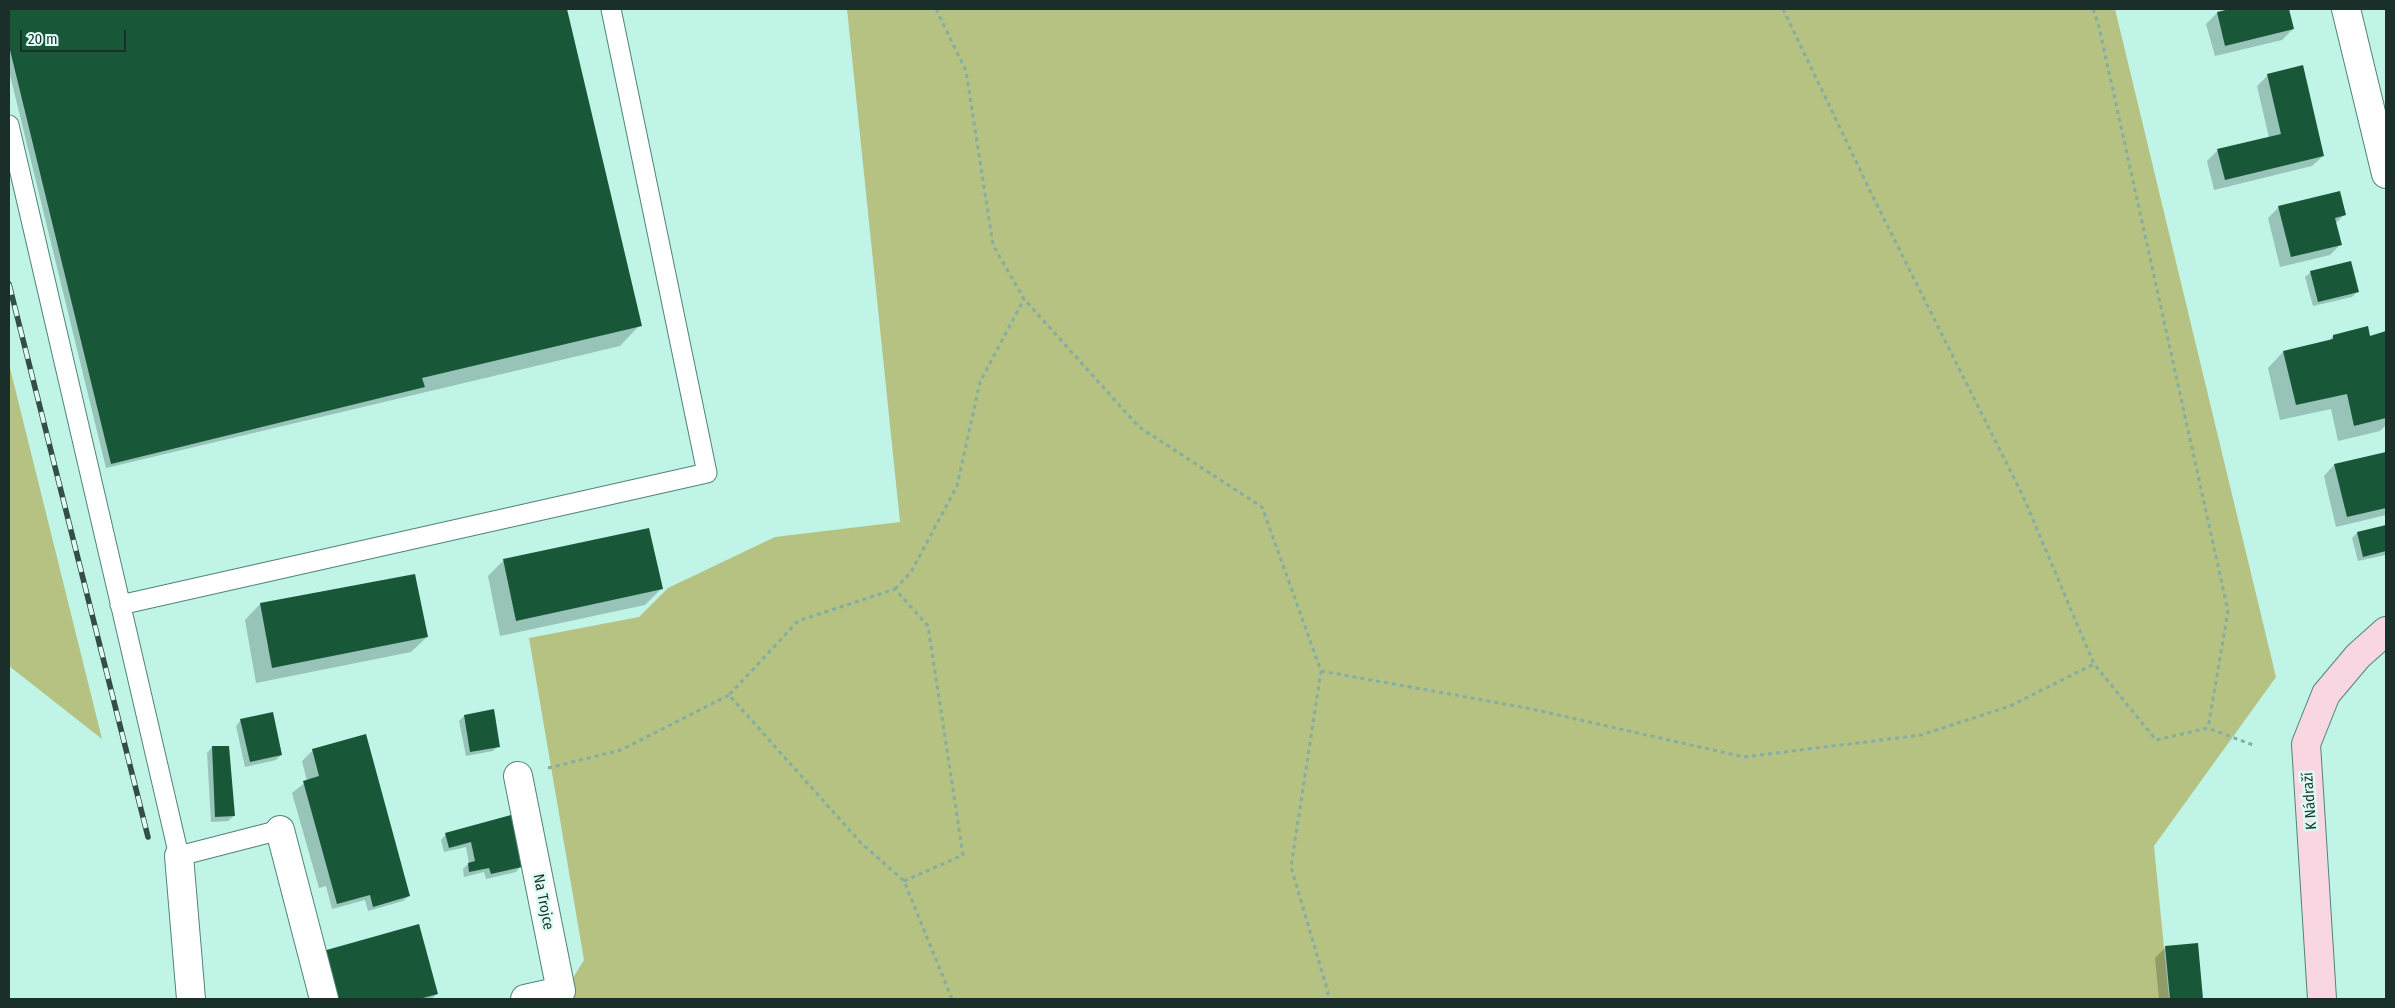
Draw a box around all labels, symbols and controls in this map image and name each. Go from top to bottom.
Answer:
scale bar [22,20,129,52]
text: 20 m [28,30,58,48]
street label: K Nádraží [2299,772,2321,830]
street label: Na Trojce [529,873,557,931]

